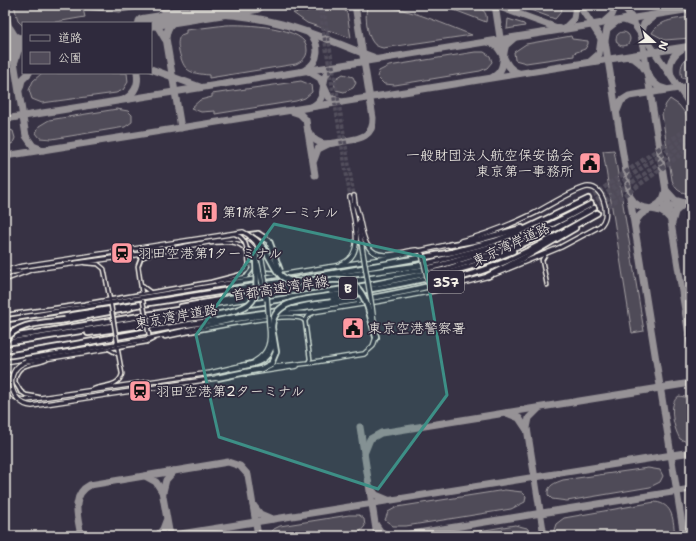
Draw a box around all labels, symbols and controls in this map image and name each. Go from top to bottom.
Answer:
legend [22,22,152,74]
north arrow [634,22,674,62]
text: 道路 [58,30,82,46]
text: N [654,39,671,52]
text: 公園 [58,50,82,66]
place label: 一般財団法人航空保安協会 東京第一事務所 [406,146,574,180]
public building icon: 一般財団法人航空保安協会 東京第一事務所 [577,150,603,176]
building icon: 第1旅客ターミナル [194,199,220,225]
place label: 第1旅客ターミナル [222,203,339,221]
street label: 東京湾岸道路 [469,218,553,270]
station icon: 羽田空港第1ターミナル [109,240,135,266]
place label: 羽田空港第1ターミナル [138,244,283,262]
street label: 首都高速湾岸線 [230,271,330,305]
road number: 357 [428,271,464,293]
road number: B [339,277,357,299]
street label: 東京湾岸道路 [133,300,219,332]
public building icon: 東京空港警察署 [340,315,366,341]
place label: 東京空港警察署 [368,319,466,337]
station icon: 羽田空港第2ターミナル [127,378,153,404]
place label: 羽田空港第2ターミナル [156,382,305,400]

